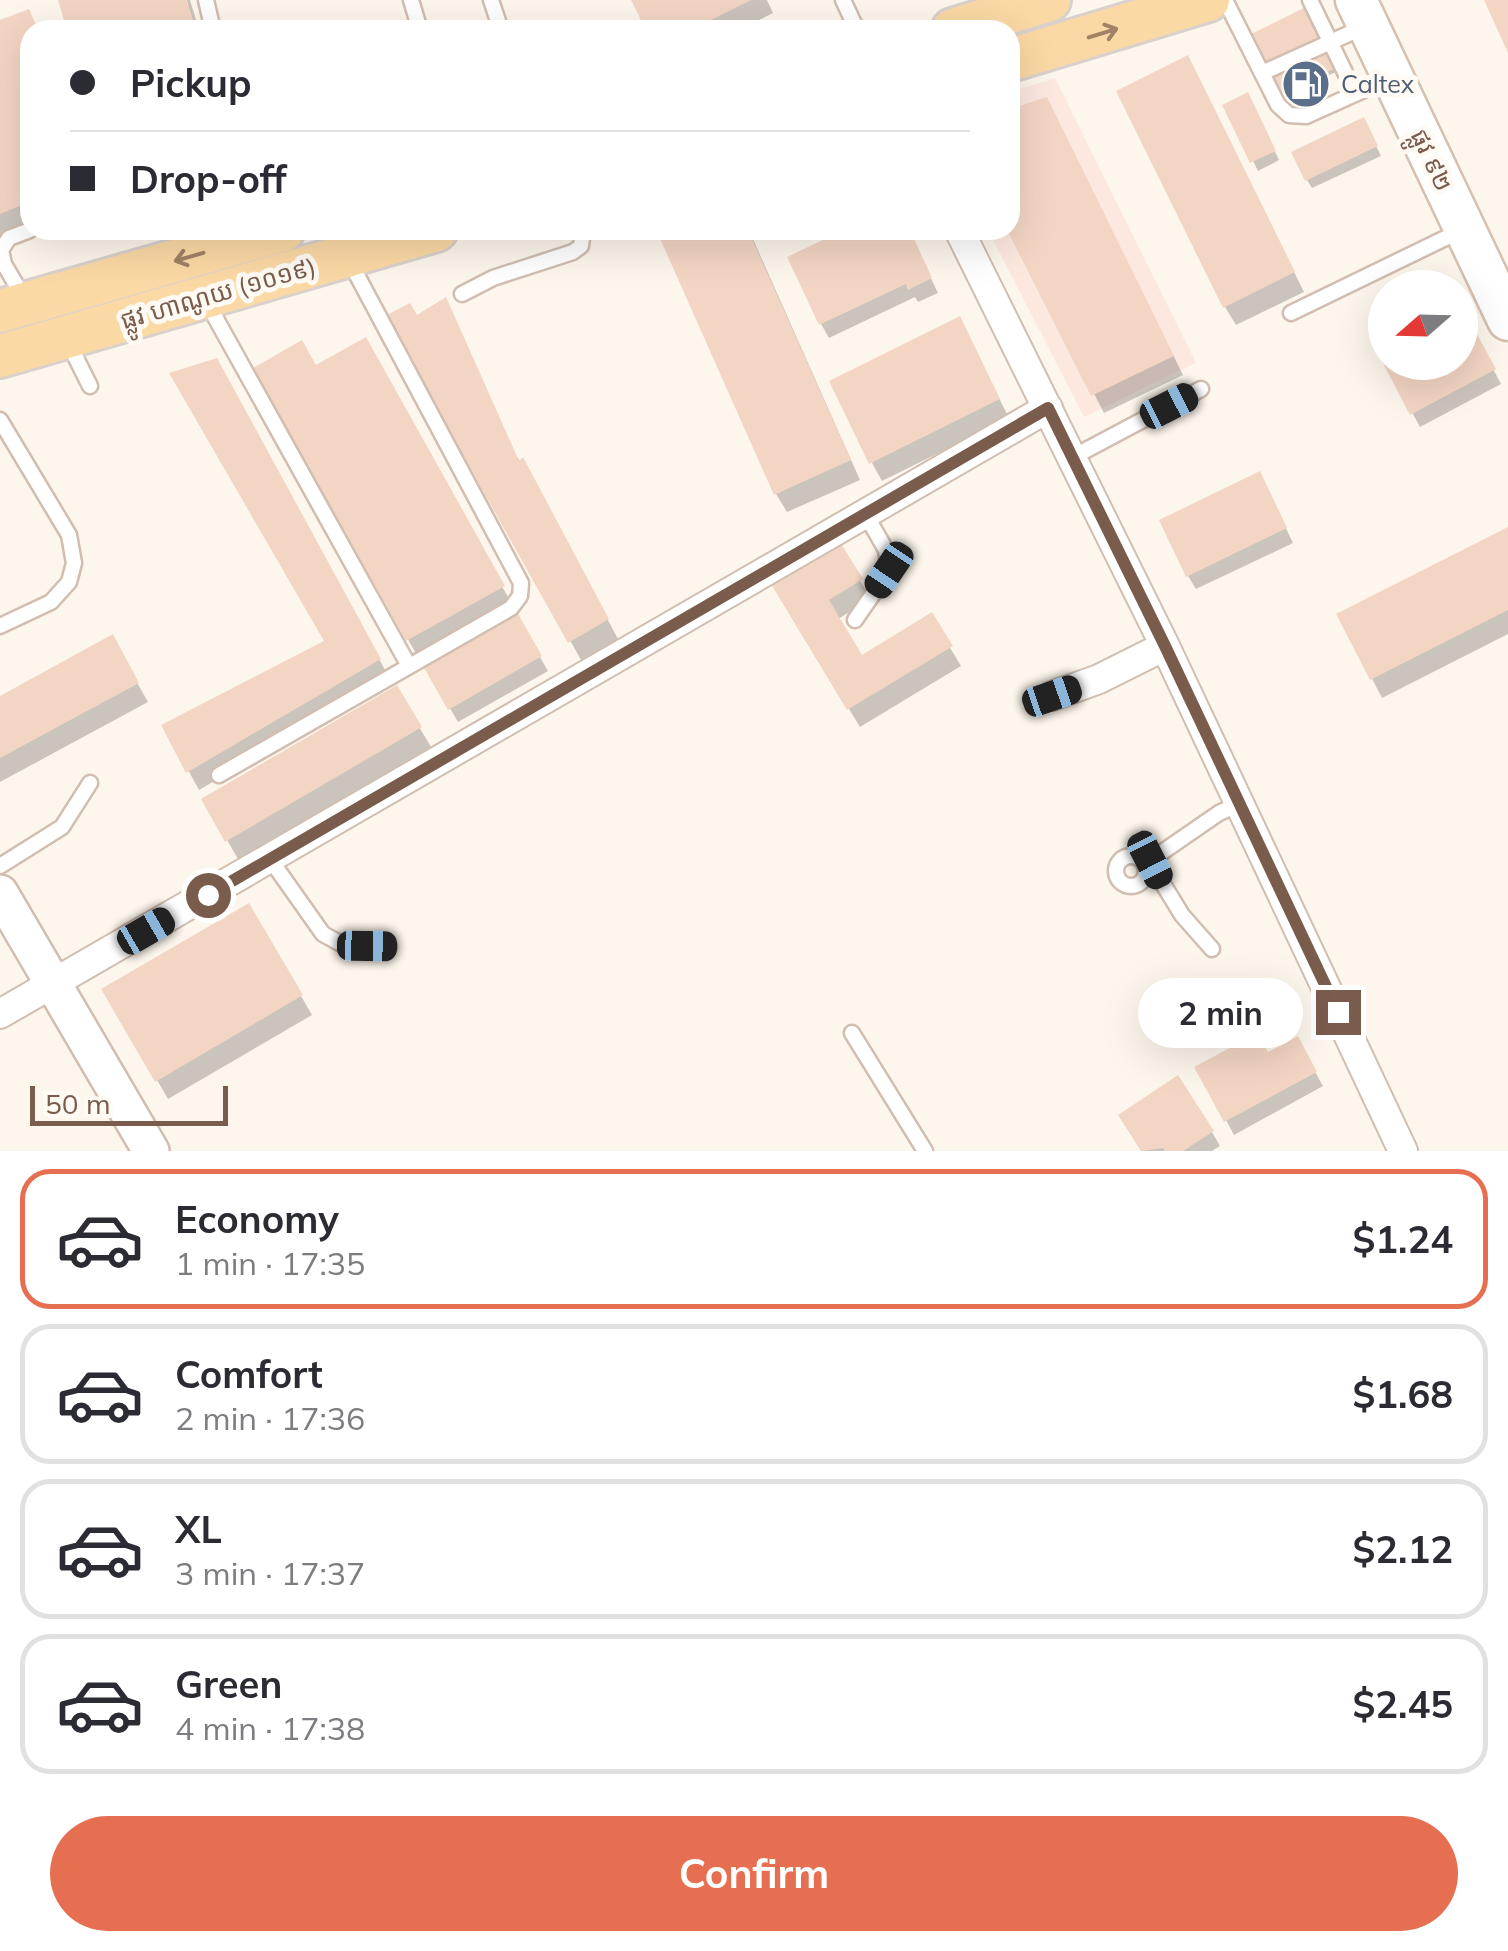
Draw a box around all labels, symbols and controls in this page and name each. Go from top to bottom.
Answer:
one-way arrow [1087,22,1119,40]
fuel station icon: Caltex [1280,58,1332,110]
text: Pickup [130,59,252,107]
place label: Caltex [1341,68,1415,99]
street label: ផ្លូវ ៩២ [1397,124,1460,199]
text: Drop-off [130,155,287,203]
one-way arrow [174,249,205,267]
street label: ផ្លូវ ហាណូយ (១០១៩) [117,250,321,343]
north arrow [1368,270,1478,380]
map controls [1368,270,1478,380]
car [1135,379,1203,433]
car [860,537,918,603]
car [1019,672,1085,720]
car [1123,826,1177,894]
route start [186,873,231,918]
car [113,903,179,959]
car [337,930,397,962]
callout: 2 min [1138,977,1303,1047]
route end [1316,990,1361,1035]
text: 2 min [1178,993,1263,1033]
scale bar [30,1081,228,1126]
text: 50 m [45,1086,111,1121]
icon: car [55,1194,145,1284]
text: Economy [175,1195,339,1243]
text: $1.24 [1352,1215,1453,1263]
text: 1 min · 17:35 [175,1243,365,1283]
icon: car [55,1349,145,1439]
text: Comfort [175,1350,323,1398]
text: $1.68 [1352,1370,1453,1418]
text: 2 min · 17:36 [175,1398,365,1438]
icon: car [55,1504,145,1594]
text: XL [175,1505,222,1553]
text: $2.12 [1352,1525,1453,1573]
text: 3 min · 17:37 [175,1553,365,1593]
icon: car [55,1659,145,1749]
text: Green [175,1660,282,1708]
text: $2.45 [1352,1680,1453,1728]
text: 4 min · 17:38 [175,1708,365,1748]
button: Confirm [50,1816,1458,1931]

